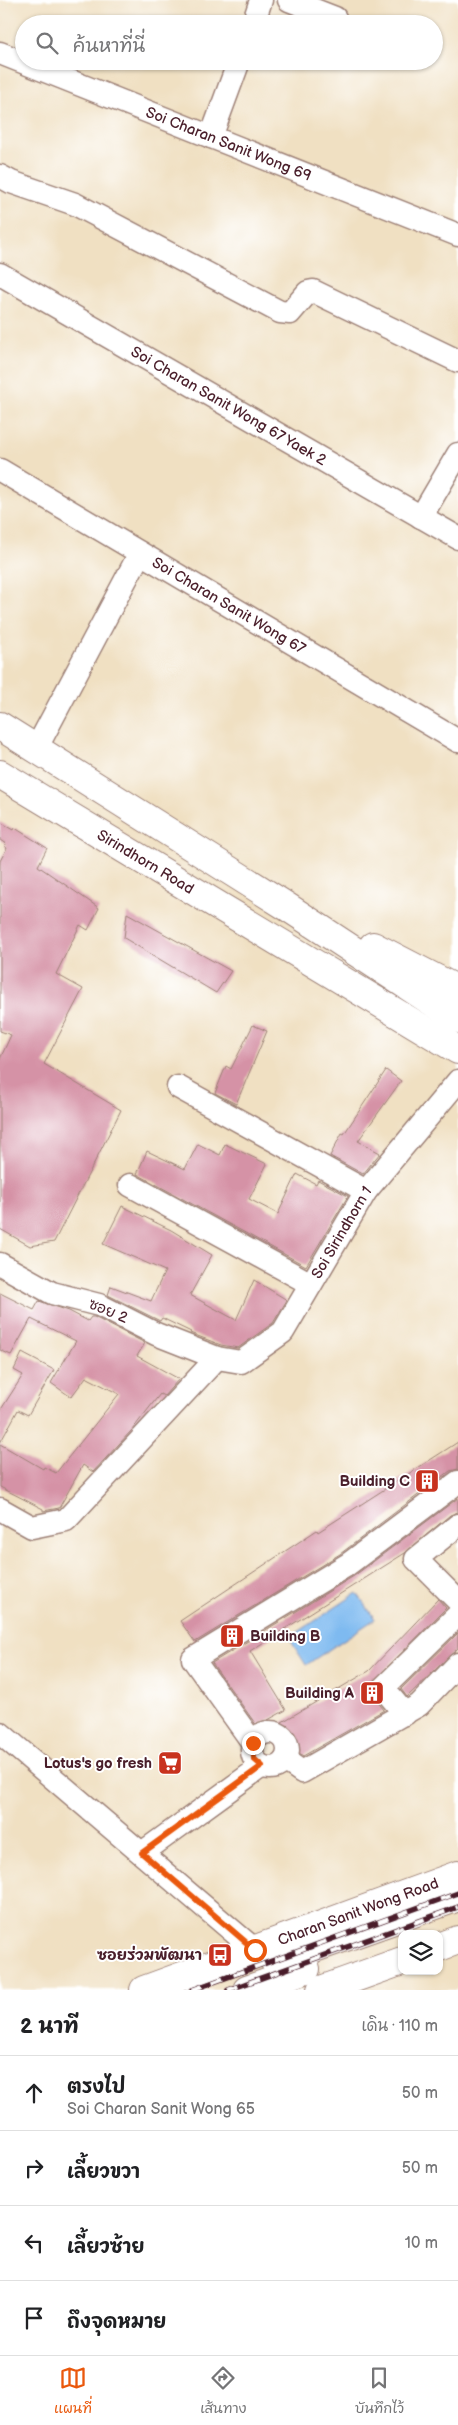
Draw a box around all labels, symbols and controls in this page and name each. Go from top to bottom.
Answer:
search box [15,15,443,70]
icon: search [33,29,61,57]
text: ค้นหาที่นี่ [73,35,145,58]
street label: Soi Charan Sanit Wong 69 [143,102,314,185]
street label: Soi Charan Sanit Wong 67 Yaek 2 [128,342,330,470]
street label: Soi Charan Sanit Wong 67 [149,553,310,659]
street label: Sirindhorn Road [94,825,197,898]
street label: Soi Sirindhorn 1 [307,1182,376,1282]
street label: ซอย 2 [85,1294,131,1328]
building icon: Building C [414,1468,440,1494]
place label: Building C [340,1472,410,1491]
building icon: Building B [219,1623,245,1649]
place label: Building B [250,1627,321,1646]
building icon: Building A [359,1680,385,1706]
place label: Building A [285,1684,355,1703]
route end [242,1732,265,1755]
supermarket icon: Lotus's go fresh [157,1750,183,1776]
place label: Lotus's go fresh [44,1754,152,1773]
street label: Charan Sanit Wong Road [275,1873,441,1950]
map controls [398,1930,443,1975]
button: layers [398,1930,443,1975]
route start [244,1939,267,1962]
bus stop icon: ซอยร่วมพัฒนา [207,1942,233,1968]
place label: ซอยร่วมพัฒนา [97,1945,202,1965]
text: 2 นาที [20,2014,79,2039]
text: เดิน · 110 m [361,2017,438,2036]
text: ตรงไป [67,2076,125,2099]
icon: ahead [20,2079,48,2107]
text: 50 m [402,2084,438,2103]
text: Soi Charan Sanit Wong 65 [67,2100,255,2119]
icon: right [20,2154,48,2182]
text: 50 m [402,2159,438,2178]
text: เลี้ยวขวา [67,2161,140,2184]
icon: left [20,2229,48,2257]
text: 10 m [405,2234,438,2253]
text: เลี้ยวซ้าย [67,2236,144,2259]
icon: arrive [20,2304,48,2332]
text: ถึงจุดหมาย [67,2311,166,2334]
tab: แผนที่ [54,2364,92,2418]
tab: เส้นทาง [200,2364,246,2418]
tab: บันทึกไว้ [355,2364,404,2418]

